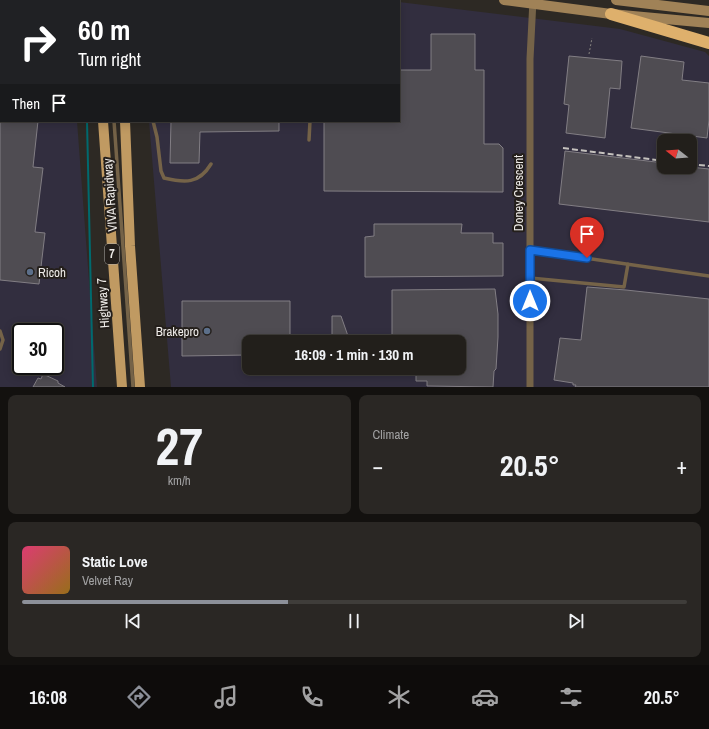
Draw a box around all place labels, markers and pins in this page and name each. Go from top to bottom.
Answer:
pin [570,217,604,258]
place label: Ricoh [38,264,66,281]
marker: Ricoh [25,267,35,277]
place label: Brakepro [156,323,199,340]
marker: Brakepro [202,326,212,336]

